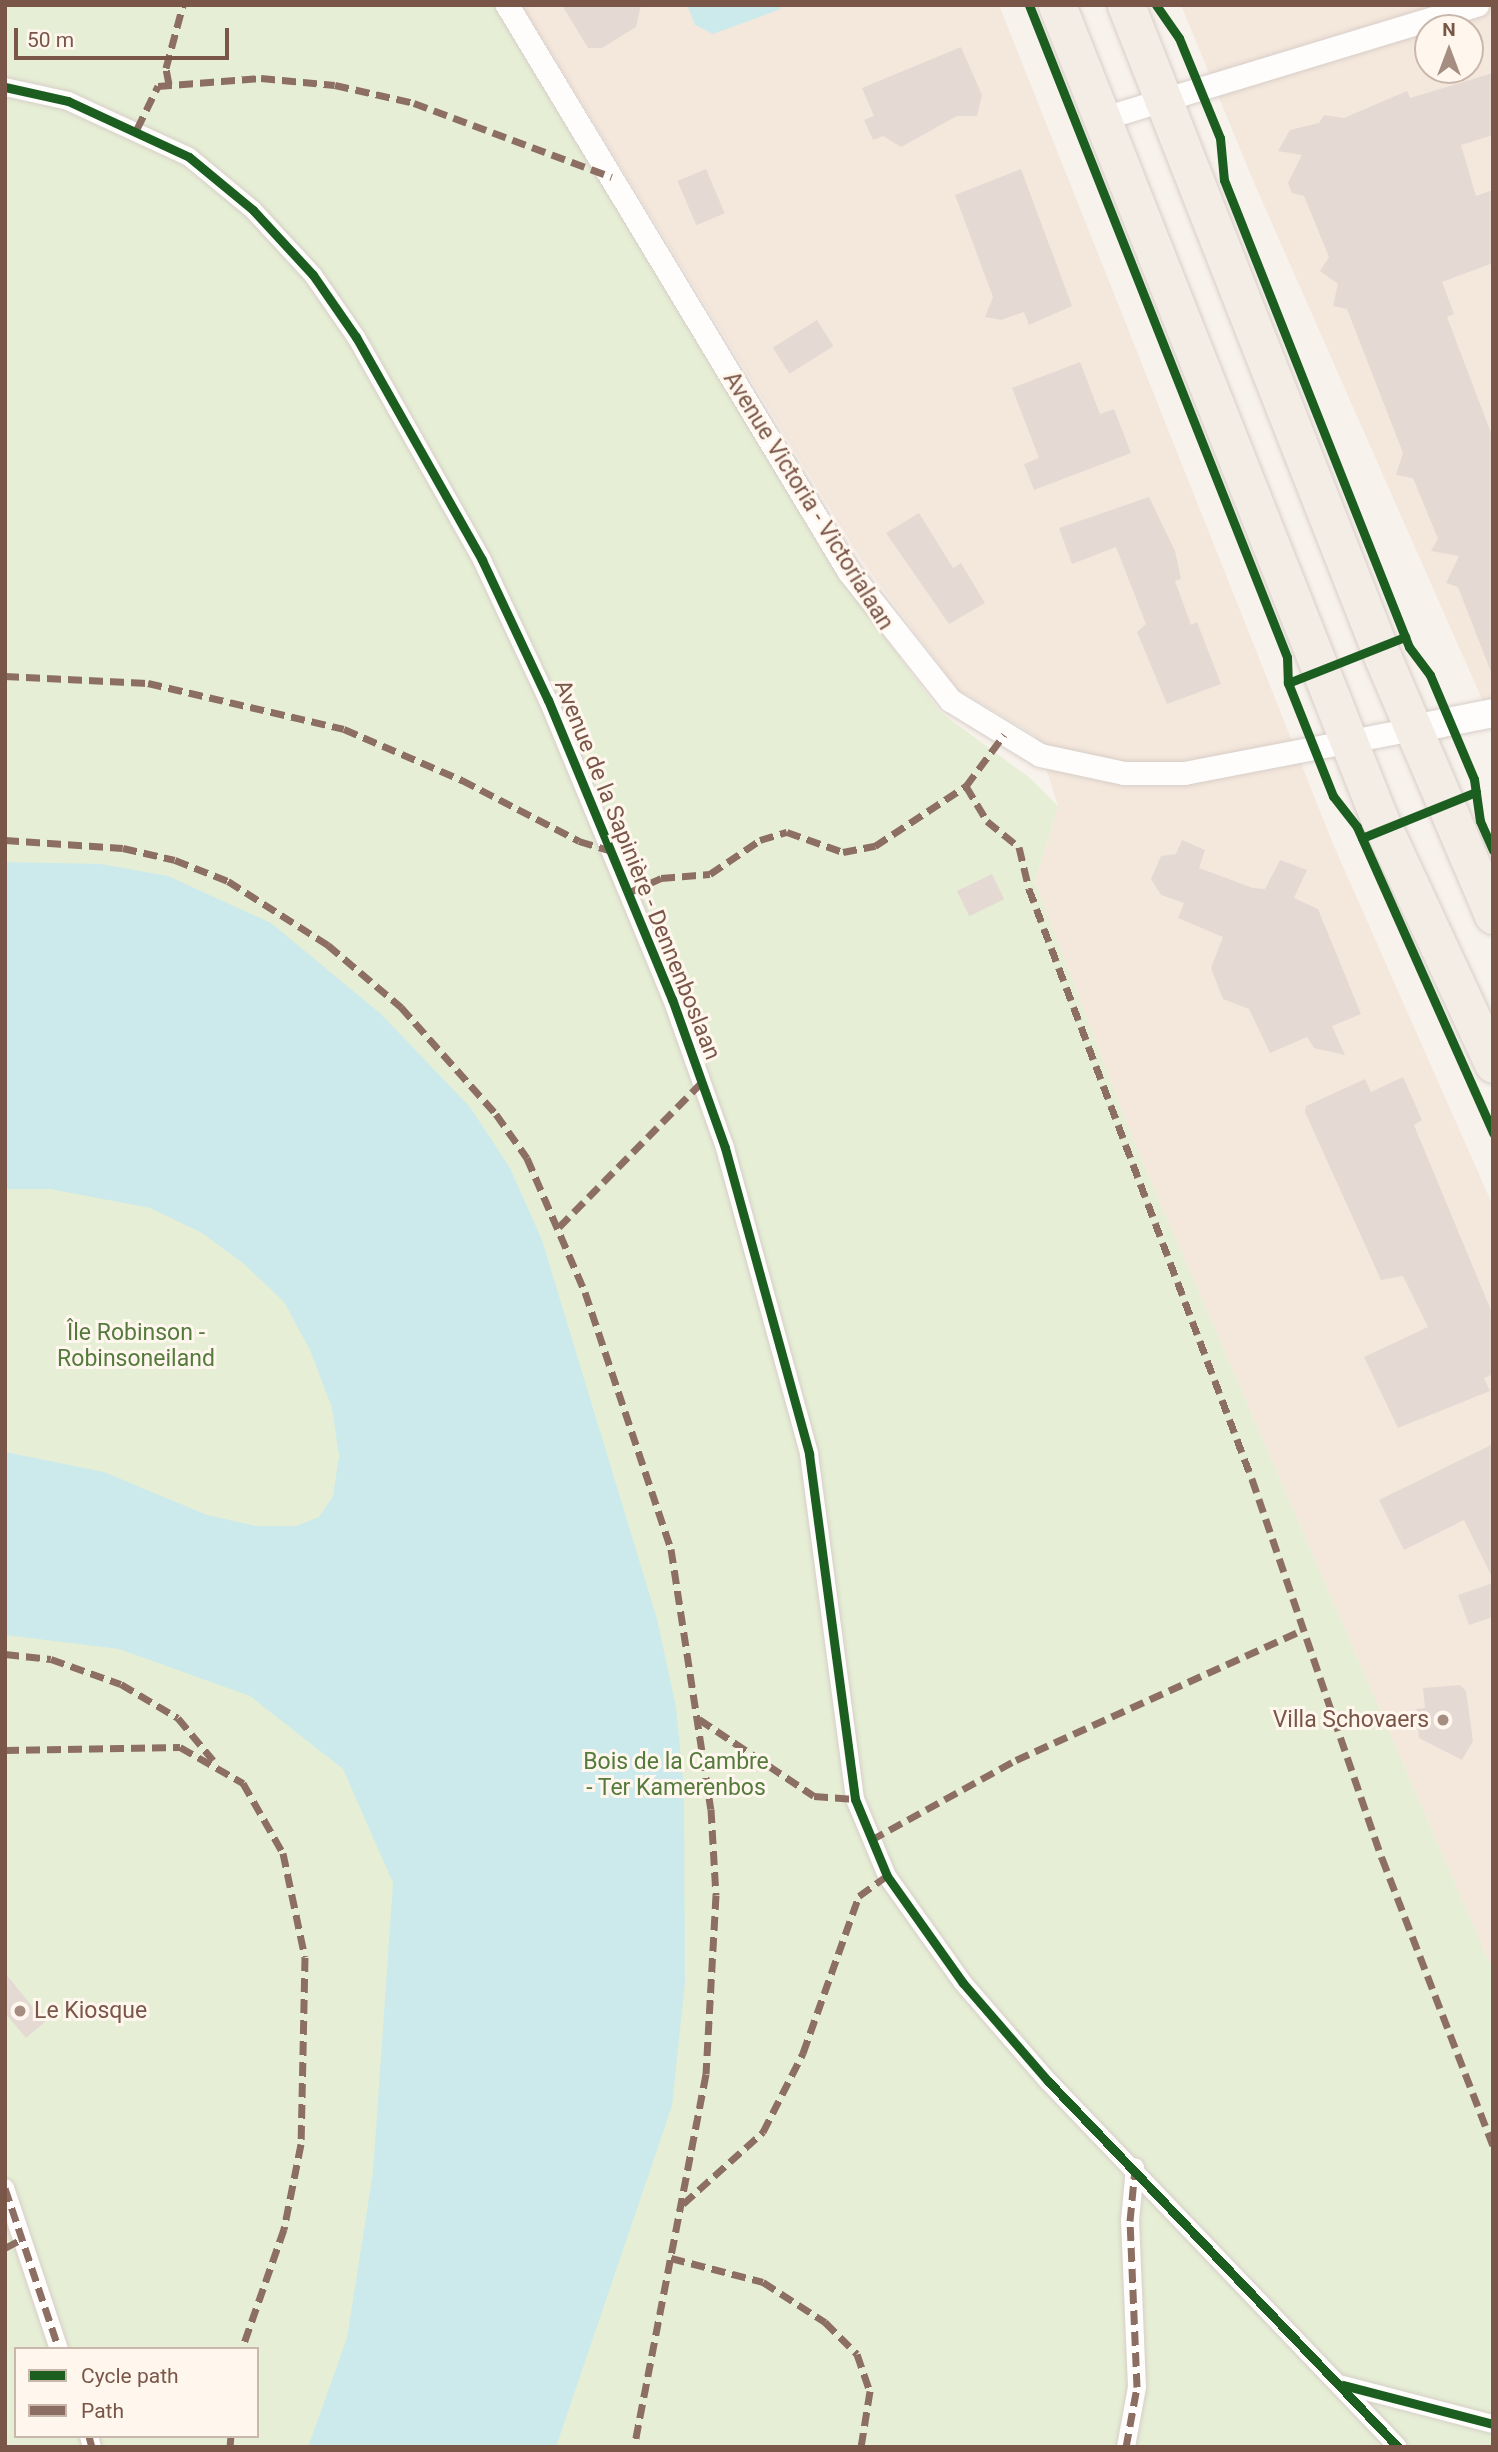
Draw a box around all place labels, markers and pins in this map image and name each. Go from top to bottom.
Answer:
place label: Villa Schovaers [1273,1706,1429,1734]
marker: Villa Schovaers [1435,1712,1451,1728]
place label: Le Kiosque [34,1997,147,2025]
marker: Le Kiosque [12,2003,28,2019]

